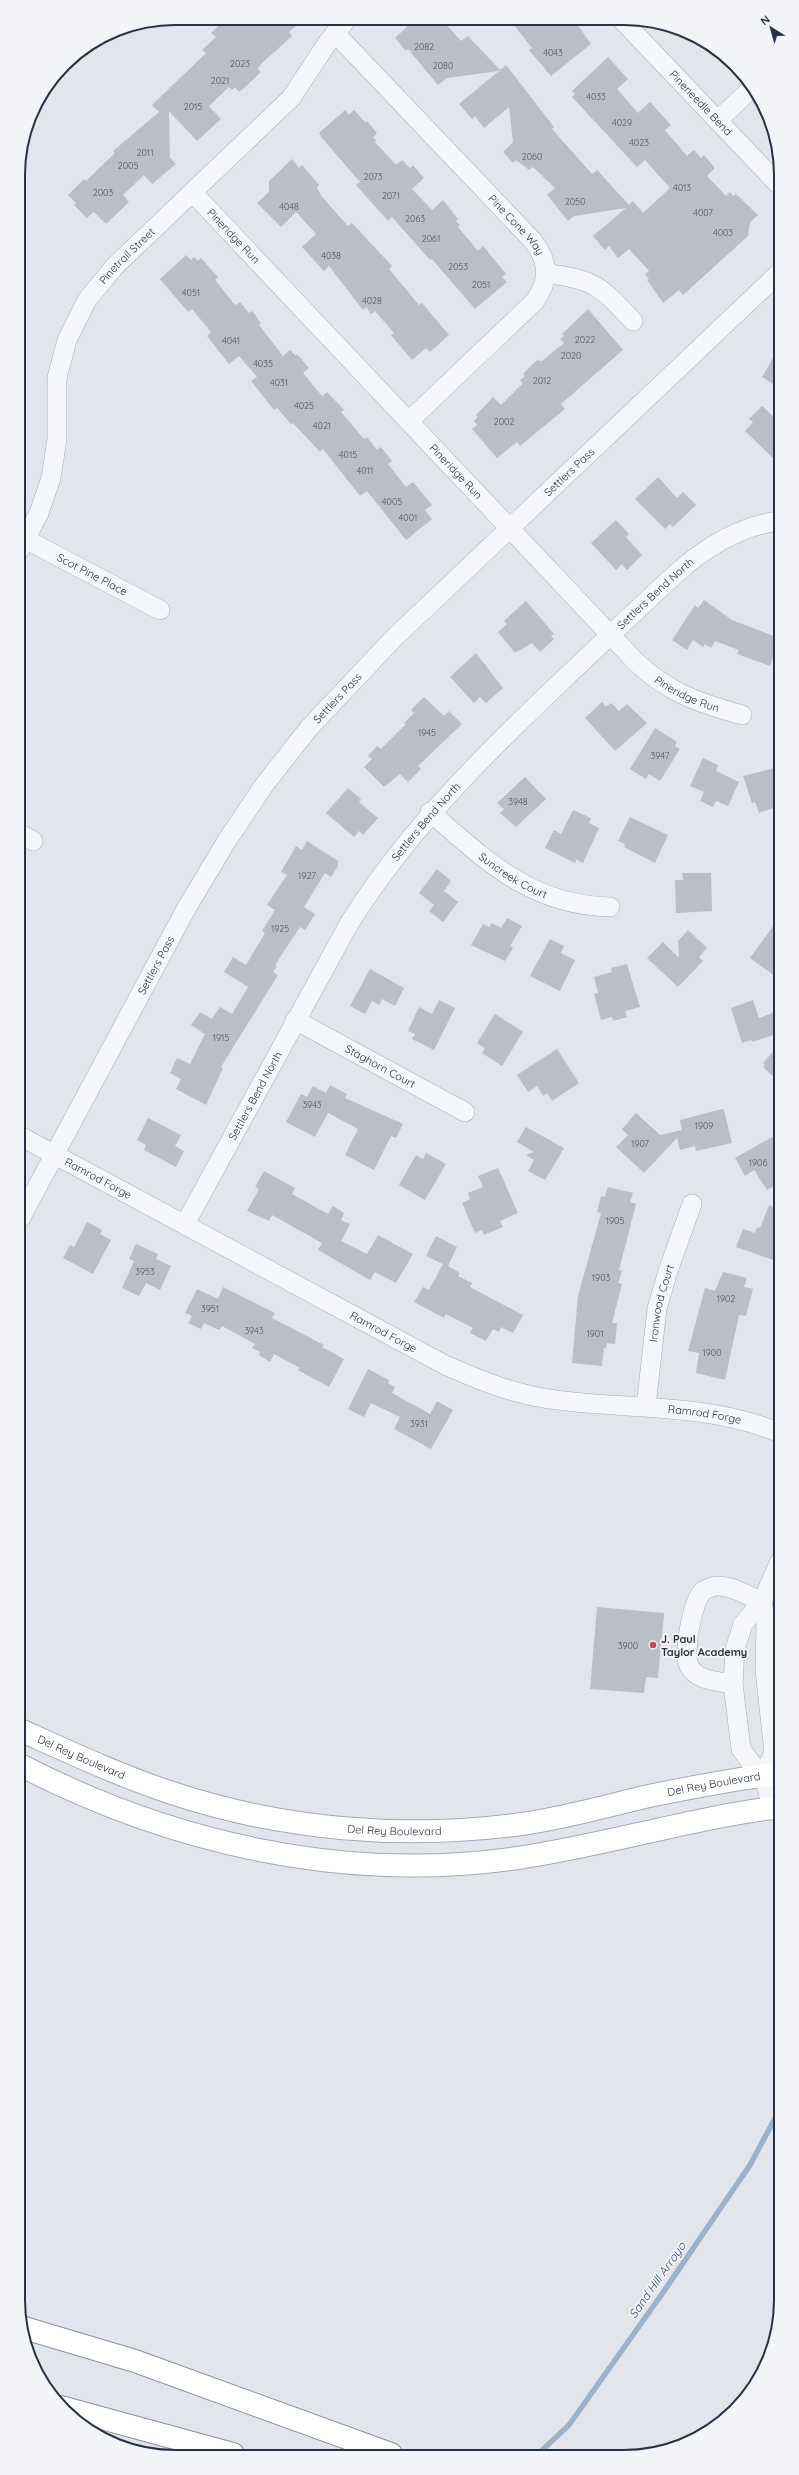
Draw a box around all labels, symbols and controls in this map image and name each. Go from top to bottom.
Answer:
north arrow [751,8,791,48]
text: N [758,12,772,28]
house number: 2082 [414,41,434,52]
house number: 4043 [543,47,563,58]
house number: 2023 [230,58,250,69]
house number: 2080 [433,60,453,71]
street label: Pineneedle Bend [666,67,735,139]
house number: 2021 [211,75,229,86]
house number: 4033 [586,91,606,102]
house number: 2015 [184,101,202,112]
house number: 4029 [612,117,632,128]
house number: 4023 [629,137,649,148]
house number: 2011 [136,147,154,158]
house number: 2060 [522,151,542,162]
house number: 2005 [118,160,138,171]
house number: 2073 [363,171,383,182]
house number: 4013 [673,182,691,193]
house number: 2003 [93,187,113,198]
house number: 2071 [382,190,400,201]
street label: Pine Cone Way [485,191,547,258]
house number: 2050 [565,196,585,207]
house number: 4048 [279,201,299,212]
street label: Pineridge Run [204,205,263,266]
house number: 4007 [693,207,713,218]
house number: 2063 [405,213,425,224]
street label: Pinetrail Street [96,224,158,287]
house number: 4003 [713,227,733,238]
house number: 2061 [422,233,440,244]
house number: 4038 [321,250,341,261]
house number: 2053 [448,261,468,272]
house number: 2051 [472,279,490,290]
house number: 4051 [182,287,200,298]
house number: 4028 [362,295,382,306]
house number: 2022 [575,334,595,345]
house number: 4041 [222,335,240,346]
house number: 2020 [561,350,581,361]
house number: 4035 [253,358,273,369]
house number: 2012 [533,375,551,386]
house number: 4031 [270,377,288,388]
house number: 4025 [294,400,314,411]
house number: 2002 [494,416,514,427]
house number: 4021 [313,420,331,431]
street label: Pineridge Run [427,441,485,502]
street label: Settlers Pass [541,445,597,499]
house number: 4015 [339,449,357,460]
house number: 4011 [357,465,373,476]
house number: 4005 [382,496,402,507]
house number: 4001 [399,512,417,523]
street label: Scot Pine Place [55,550,130,599]
street label: Settlers Bend North [614,555,697,632]
street label: Settlers Pass [310,670,365,726]
street label: Pineridge Run [652,673,721,715]
house number: 1945 [418,727,436,738]
house number: 3947 [651,750,670,761]
street label: Settlers Bend North [388,779,463,864]
house number: 3948 [508,796,528,807]
street label: Suncreek Court [476,849,549,902]
house number: 1927 [298,870,316,881]
house number: 1925 [271,923,289,934]
street label: Settlers Pass [135,933,177,997]
house number: 1915 [213,1032,229,1043]
street label: Staghorn Court [343,1041,418,1091]
street label: Settlers Bend North [225,1049,285,1143]
house number: 3943 [302,1099,322,1110]
house number: 1909 [695,1120,713,1131]
house number: 1907 [631,1138,649,1149]
street label: Ramrod Forge [62,1154,134,1202]
house number: 1906 [749,1157,767,1168]
house number: 1905 [606,1215,624,1226]
street label: Ironwood Court [646,1262,677,1343]
house number: 3953 [135,1266,155,1277]
house number: 1903 [592,1272,610,1283]
house number: 1902 [717,1293,735,1304]
house number: 3951 [201,1303,219,1314]
street label: Ramrod Forge [348,1308,420,1356]
house number: 3943 [244,1325,264,1336]
house number: 1901 [586,1328,604,1339]
house number: 1900 [702,1347,722,1358]
street label: Ramrod Forge [667,1402,743,1427]
house number: 3931 [410,1418,428,1429]
place label: J. Paul Taylor Academy [661,1632,747,1659]
house number: 3900 [618,1640,638,1651]
marker: J. Paul Taylor Academy [648,1640,658,1650]
street label: Del Rey Boulevard [35,1732,127,1782]
street label: Del Rey Boulevard [666,1769,761,1799]
street label: Del Rey Boulevard [347,1822,442,1838]
water label: Sand Hill Arroyo [625,2238,689,2321]

